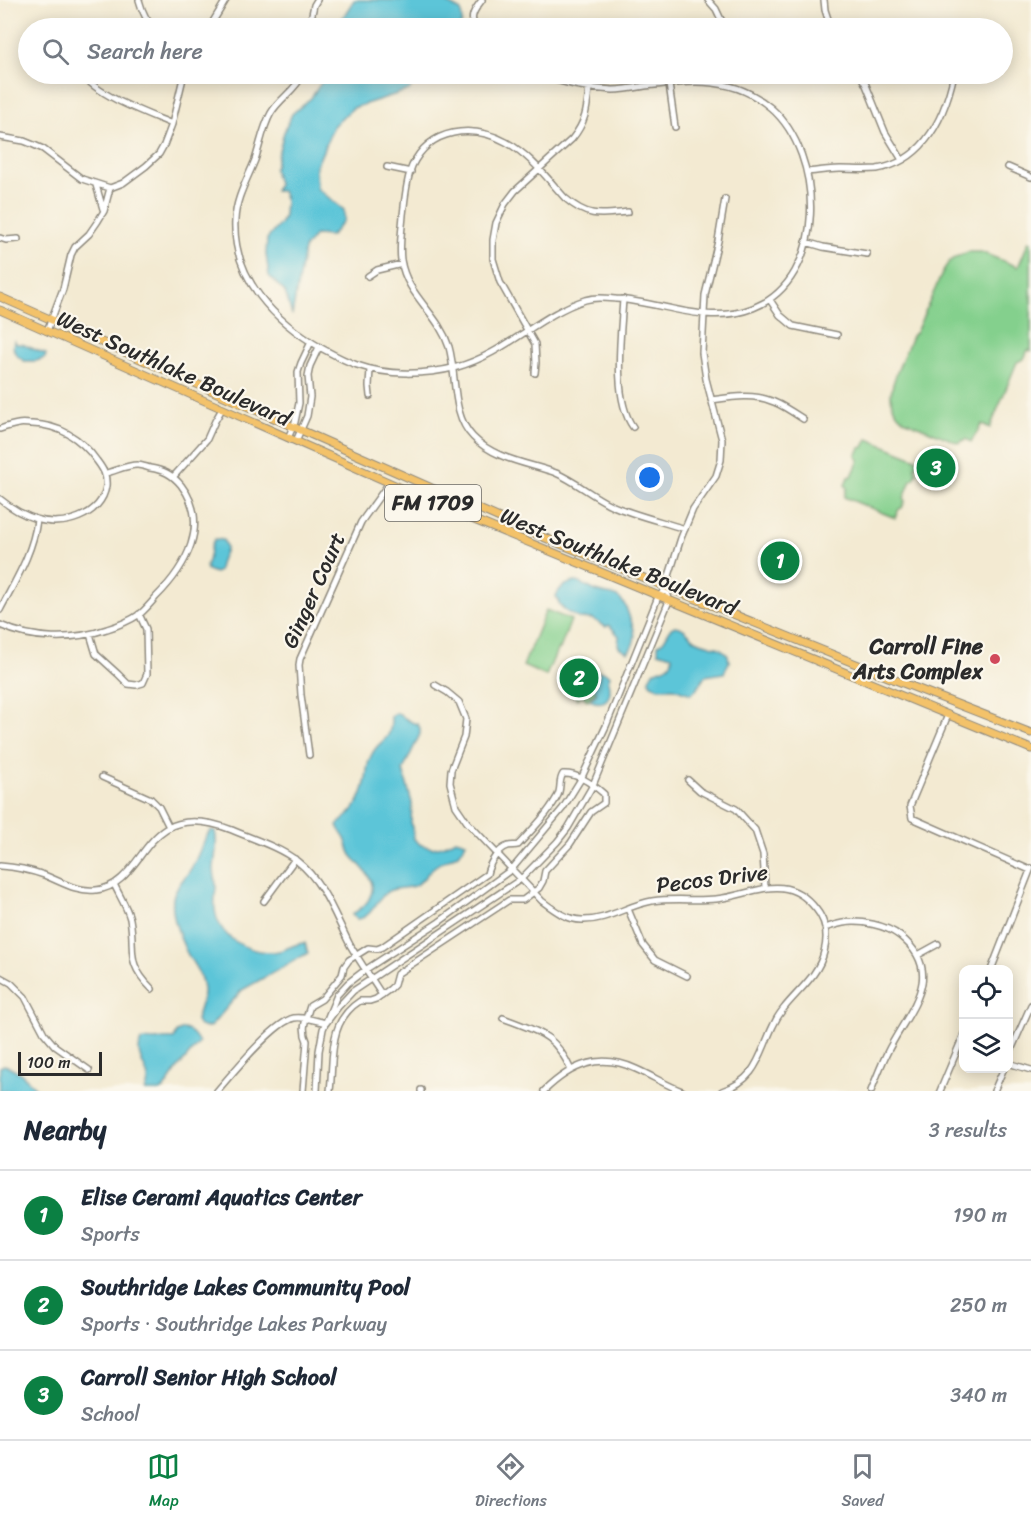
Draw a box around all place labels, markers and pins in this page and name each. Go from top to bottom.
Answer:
pin: 3 [916,446,956,490]
pin: 1 [760,538,800,584]
place label: Carroll Fine Arts Complex [852,627,984,691]
marker: Carroll Fine Arts Complex [988,652,1002,666]
pin: 2 [560,656,598,700]

